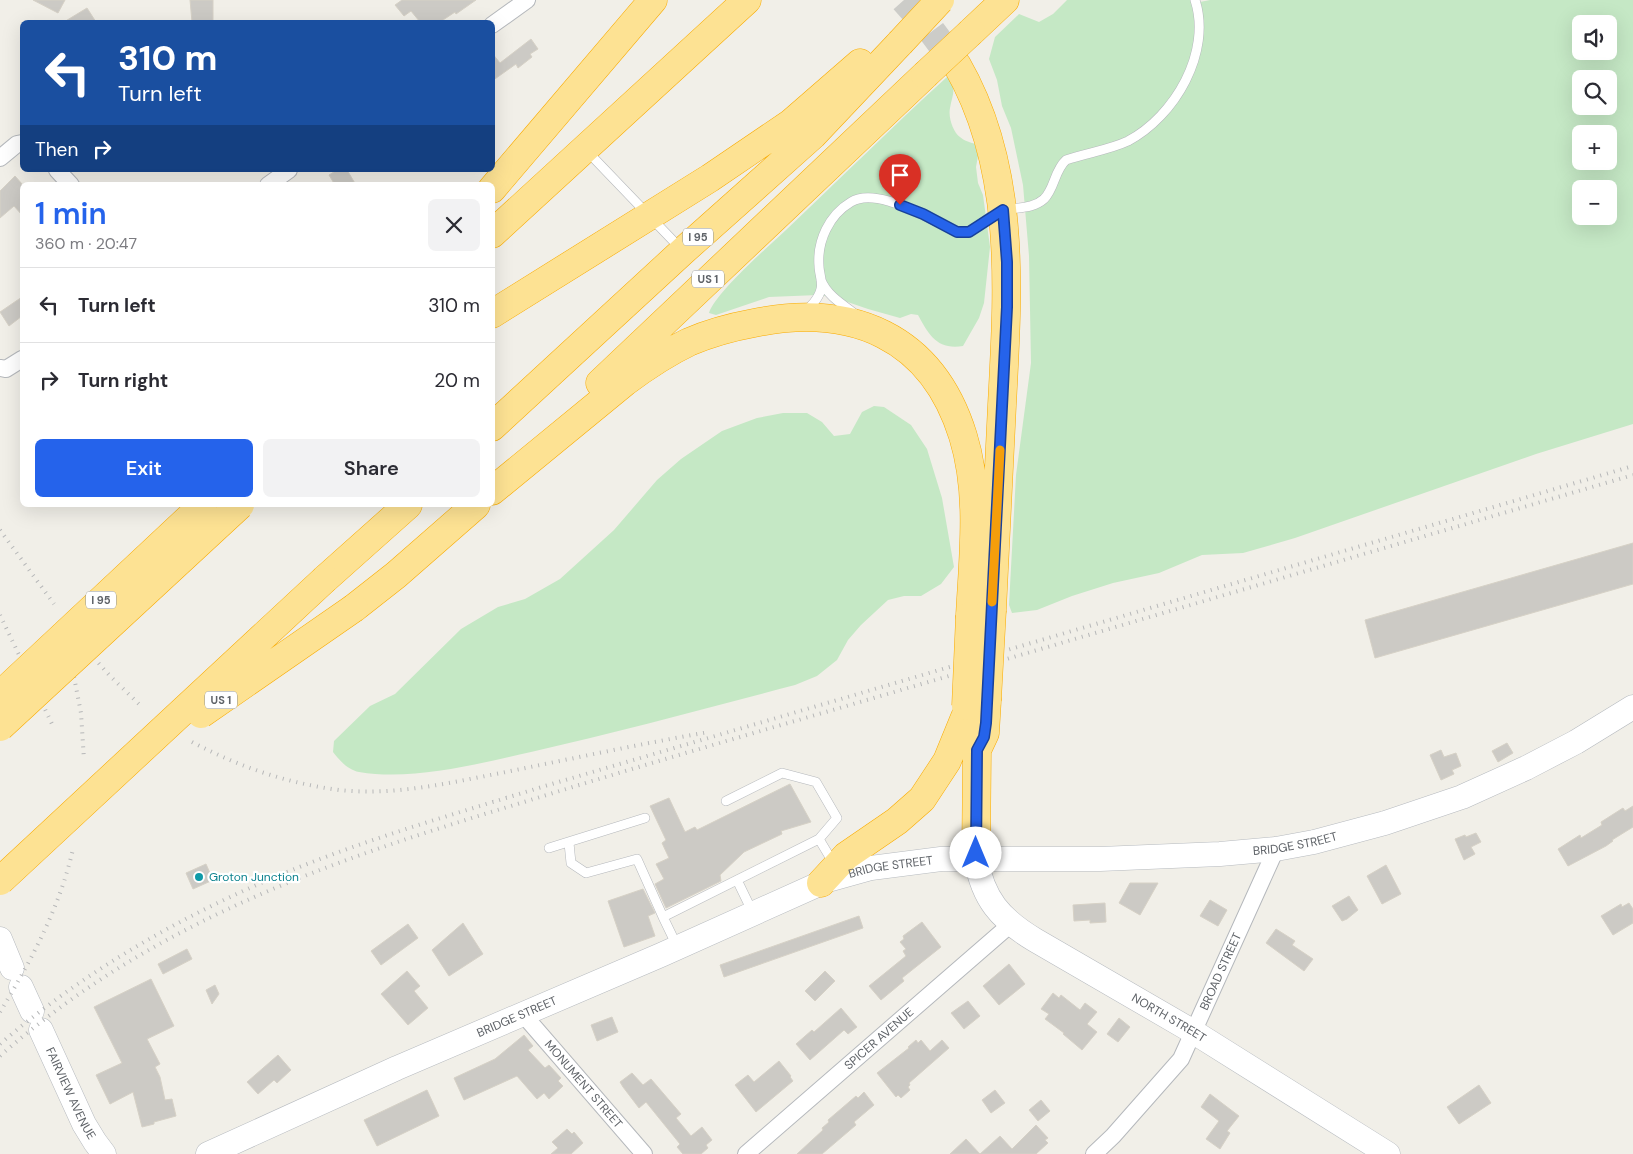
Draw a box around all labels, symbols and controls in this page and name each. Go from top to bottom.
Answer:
map controls [1572,15,1617,225]
button: sound [1572,15,1617,60]
text: 310 m [118,35,217,81]
icon: left [35,40,100,105]
button: search [1572,70,1617,115]
text: Turn left [118,79,202,108]
button: + [1572,125,1617,170]
icon: right [88,135,116,163]
text: Then [35,137,78,162]
pin [879,154,921,205]
icon: arrive [886,161,914,189]
button: − [1572,180,1617,225]
text: 1 min [35,194,107,233]
button: close [428,199,480,251]
road number: I 95 [683,228,713,246]
text: 360 m · 20:47 [35,233,137,254]
road number: US 1 [692,270,724,288]
icon: left [35,291,63,319]
text: Turn left [78,293,156,318]
text: 310 m [428,293,480,318]
icon: right [35,366,63,394]
text: Turn right [78,368,168,393]
text: 20 m [434,368,480,393]
button: Exit [35,439,253,497]
button: Share [263,439,480,497]
road number: I 95 [86,592,116,608]
road number: US 1 [205,692,237,708]
position arrow [949,826,1001,878]
street label: BRIDGE STREET [1252,828,1339,859]
street label: BRIDGE STREET [846,852,934,882]
place label: Groton Junction [209,869,299,885]
marker: Groton Junction [193,871,205,883]
street label: BROAD STREET [1196,930,1245,1013]
street label: NORTH STREET [1129,990,1209,1046]
street label: BRIDGE STREET [474,992,560,1041]
street label: SPICER AVENUE [841,1004,917,1073]
street label: MONUMENT STREET [541,1037,626,1132]
street label: FAIRVIEW AVENUE [42,1045,100,1143]

